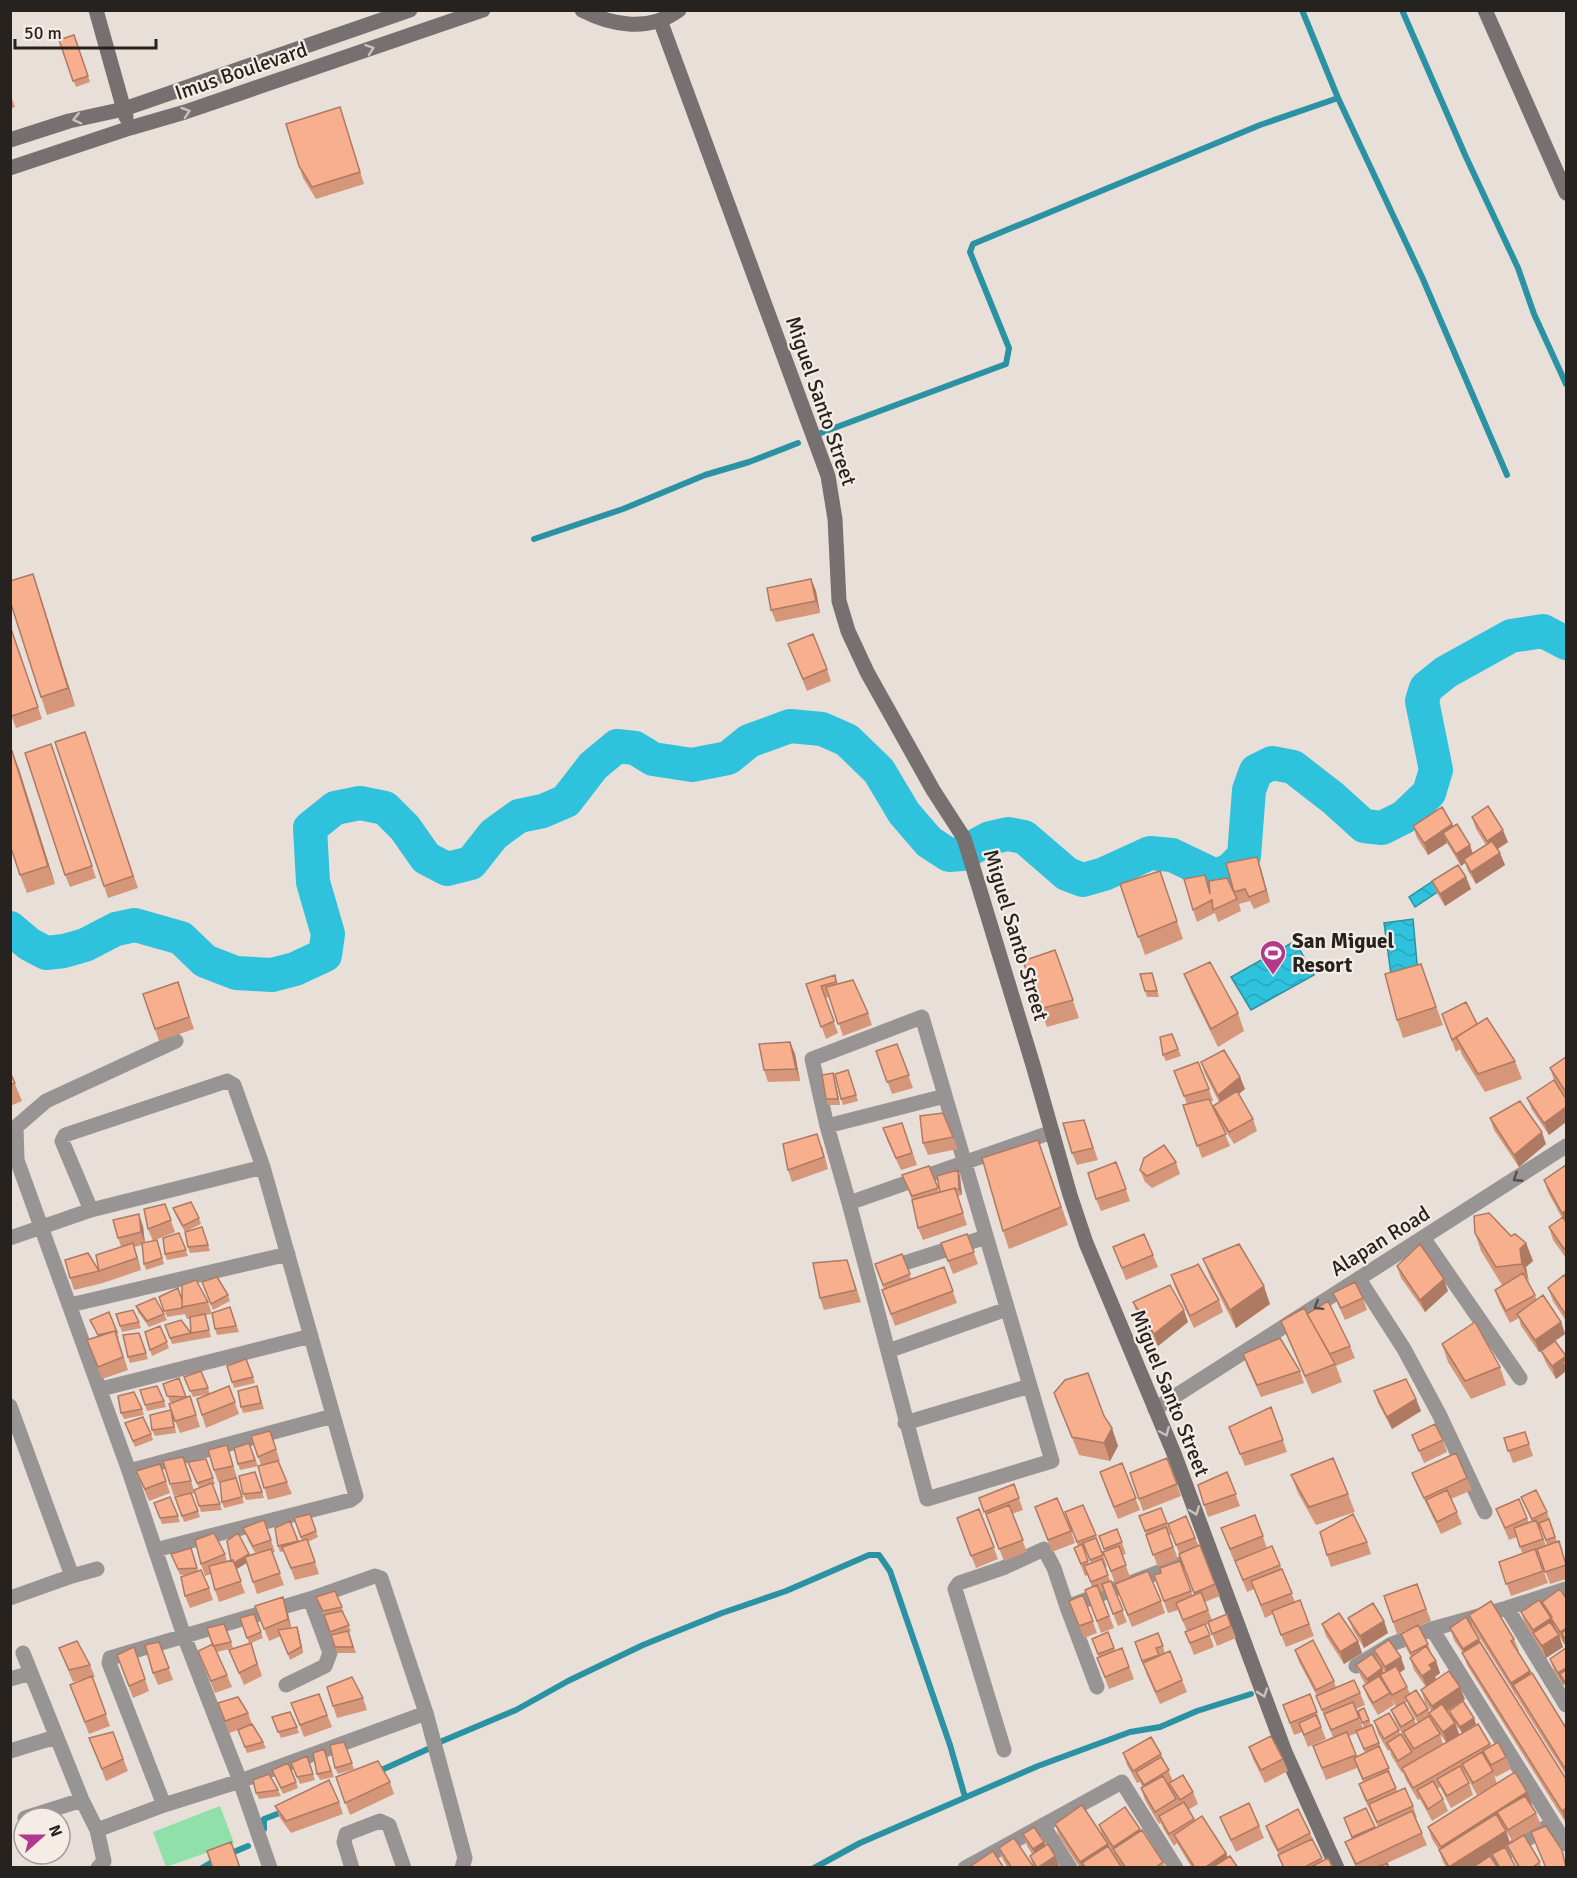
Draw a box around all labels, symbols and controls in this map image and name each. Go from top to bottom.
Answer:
scale bar [15,12,156,50]
text: 50 m [24,22,62,44]
street label: Imus Boulevard [171,36,311,106]
one-way arrow [364,44,375,56]
one-way arrow [180,107,191,119]
one-way arrow [73,112,83,125]
street label: Miguel Santo Street [780,313,862,489]
street label: Miguel Santo Street [978,846,1054,1024]
place label: San Miguel Resort [1292,928,1394,978]
sports icon: San Miguel Resort [1258,938,1288,976]
one-way arrow [1513,1171,1524,1182]
street label: Alapan Road [1326,1200,1434,1282]
one-way arrow [1314,1298,1324,1310]
street label: Miguel Santo Street [1125,1306,1215,1480]
one-way arrow [1158,1426,1170,1437]
one-way arrow [1188,1505,1201,1516]
one-way arrow [1256,1688,1269,1698]
north arrow [12,1806,72,1866]
text: N [44,1822,66,1840]

